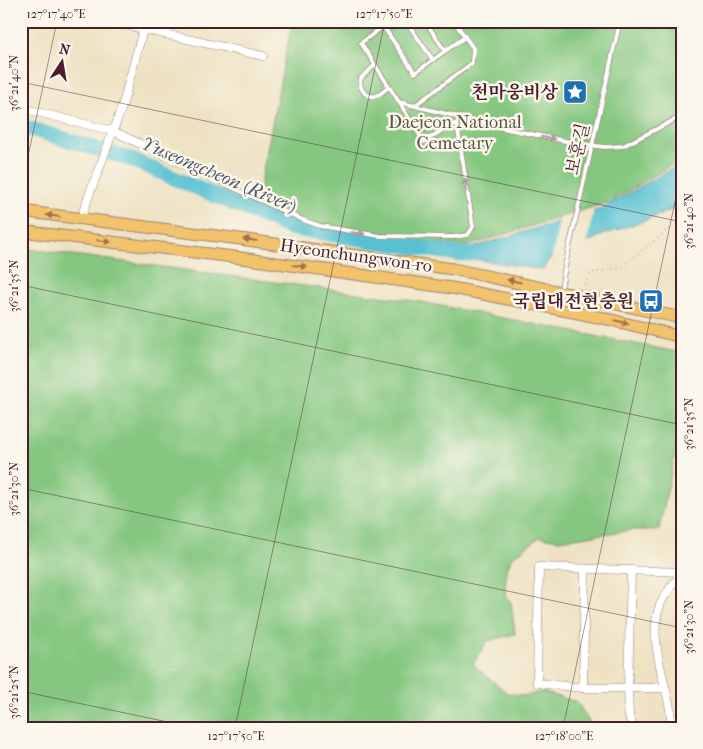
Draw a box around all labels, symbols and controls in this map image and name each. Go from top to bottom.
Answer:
text: 127°17'40"E [27,7,85,21]
text: 127°17'50"E [355,7,413,21]
north arrow [38,38,88,88]
text: N [58,40,72,59]
text: 36°21'40"N [7,55,21,111]
place icon: 천마웅비상 [562,79,588,105]
place label: 천마웅비상 [471,82,559,103]
park label: Daejeon National Cemetary [388,112,522,154]
street label: 보훈길 [562,121,594,177]
water label: Yuseongcheon (River) [138,132,300,218]
one-way arrow [540,134,556,142]
one-way arrow [462,176,470,192]
text: 36°21'40"N [682,193,696,249]
one-way arrow [45,212,61,220]
one-way arrow [350,229,366,237]
street label: Hyeonchungwon-ro [279,235,433,277]
one-way arrow [241,236,257,244]
one-way arrow [97,237,113,245]
text: 36°21'35"N [7,260,21,312]
one-way arrow [293,263,309,271]
one-way arrow [505,277,521,285]
bus stop icon: 국립대전현충원 [638,288,664,314]
place label: 국립대전현충원 [512,291,634,312]
one-way arrow [615,319,630,327]
text: 36°21'35"N [682,398,696,450]
text: 36°21'30"N [7,462,21,516]
text: 36°21'30"N [682,600,696,654]
text: 36°21'25"N [7,665,21,719]
text: 127°17'50"E [207,729,265,743]
text: 127°18'00"E [535,729,593,743]

